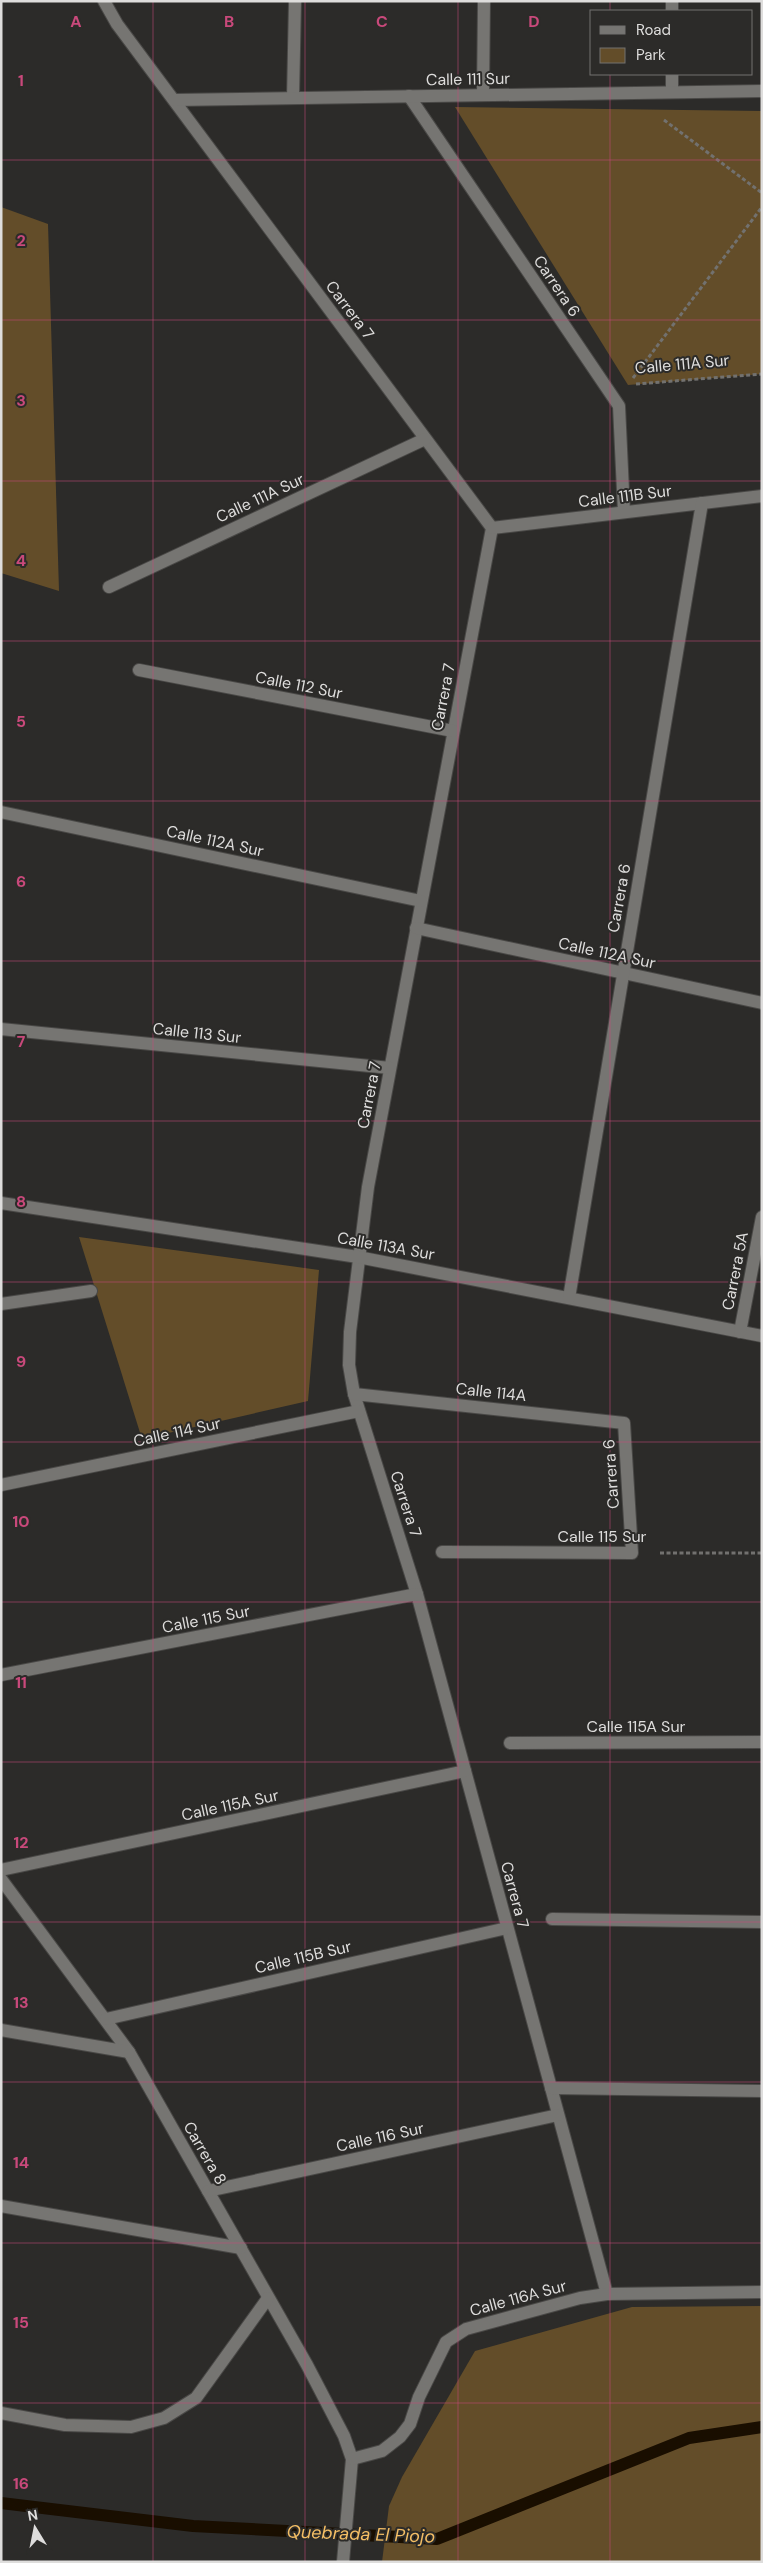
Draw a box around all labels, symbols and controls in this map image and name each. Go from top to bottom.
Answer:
legend [590,10,753,75]
text: A [70,11,82,32]
text: B [224,11,234,32]
text: C [376,11,388,32]
text: D [528,11,540,32]
text: Road [636,20,671,40]
text: Park [636,45,666,65]
street label: Calle 111 Sur [426,68,510,90]
text: 1 [18,70,24,91]
text: 2 [16,230,26,251]
street label: Carrera 6 [529,251,585,321]
street label: Carrera 7 [321,276,379,344]
street label: Calle 111A Sur [634,349,730,379]
text: 3 [16,390,26,411]
street label: Calle 111A Sur [213,468,308,528]
street label: Calle 111B Sur [577,480,673,512]
text: 4 [16,550,26,571]
street label: Carrera 7 [426,662,460,732]
street label: Calle 112 Sur [254,666,345,704]
text: 5 [16,711,26,732]
street label: Calle 112A Sur [164,820,266,862]
street label: Carrera 6 [603,862,635,934]
text: 6 [16,871,26,892]
street label: Calle 112A Sur [556,932,658,974]
street label: Calle 113 Sur [152,1018,242,1048]
text: 7 [17,1031,26,1052]
street label: Carrera 7 [352,1060,386,1130]
text: 8 [16,1191,26,1212]
street label: Calle 113A Sur [336,1227,436,1265]
street label: Carrera 5A [717,1230,753,1312]
text: 9 [16,1351,26,1372]
street label: Calle 114A [455,1378,528,1406]
street label: Calle 114 Sur [131,1412,223,1452]
street label: Carrera 6 [598,1438,624,1510]
street label: Carrera 7 [385,1468,427,1540]
text: 10 [12,1511,30,1532]
street label: Calle 115 Sur [557,1526,647,1547]
street label: Calle 115 Sur [160,1600,252,1638]
text: 11 [15,1672,27,1693]
street label: Calle 115A Sur [587,1716,686,1737]
street label: Calle 115A Sur [179,1784,281,1826]
text: 12 [13,1832,29,1853]
street label: Carrera 7 [496,1859,534,1931]
street label: Calle 115B Sur [253,1936,354,1978]
text: 13 [13,1992,29,2013]
street label: Calle 116 Sur [334,2117,426,2157]
street label: Carrera 8 [179,2118,231,2188]
text: 14 [13,2152,29,2173]
street label: Calle 116A Sur [467,2275,569,2321]
text: 15 [13,2312,29,2333]
text: 16 [13,2473,29,2494]
north arrow [10,2503,60,2553]
text: N [26,2505,39,2525]
water label: Quebrada El Piojo [286,2519,436,2549]

